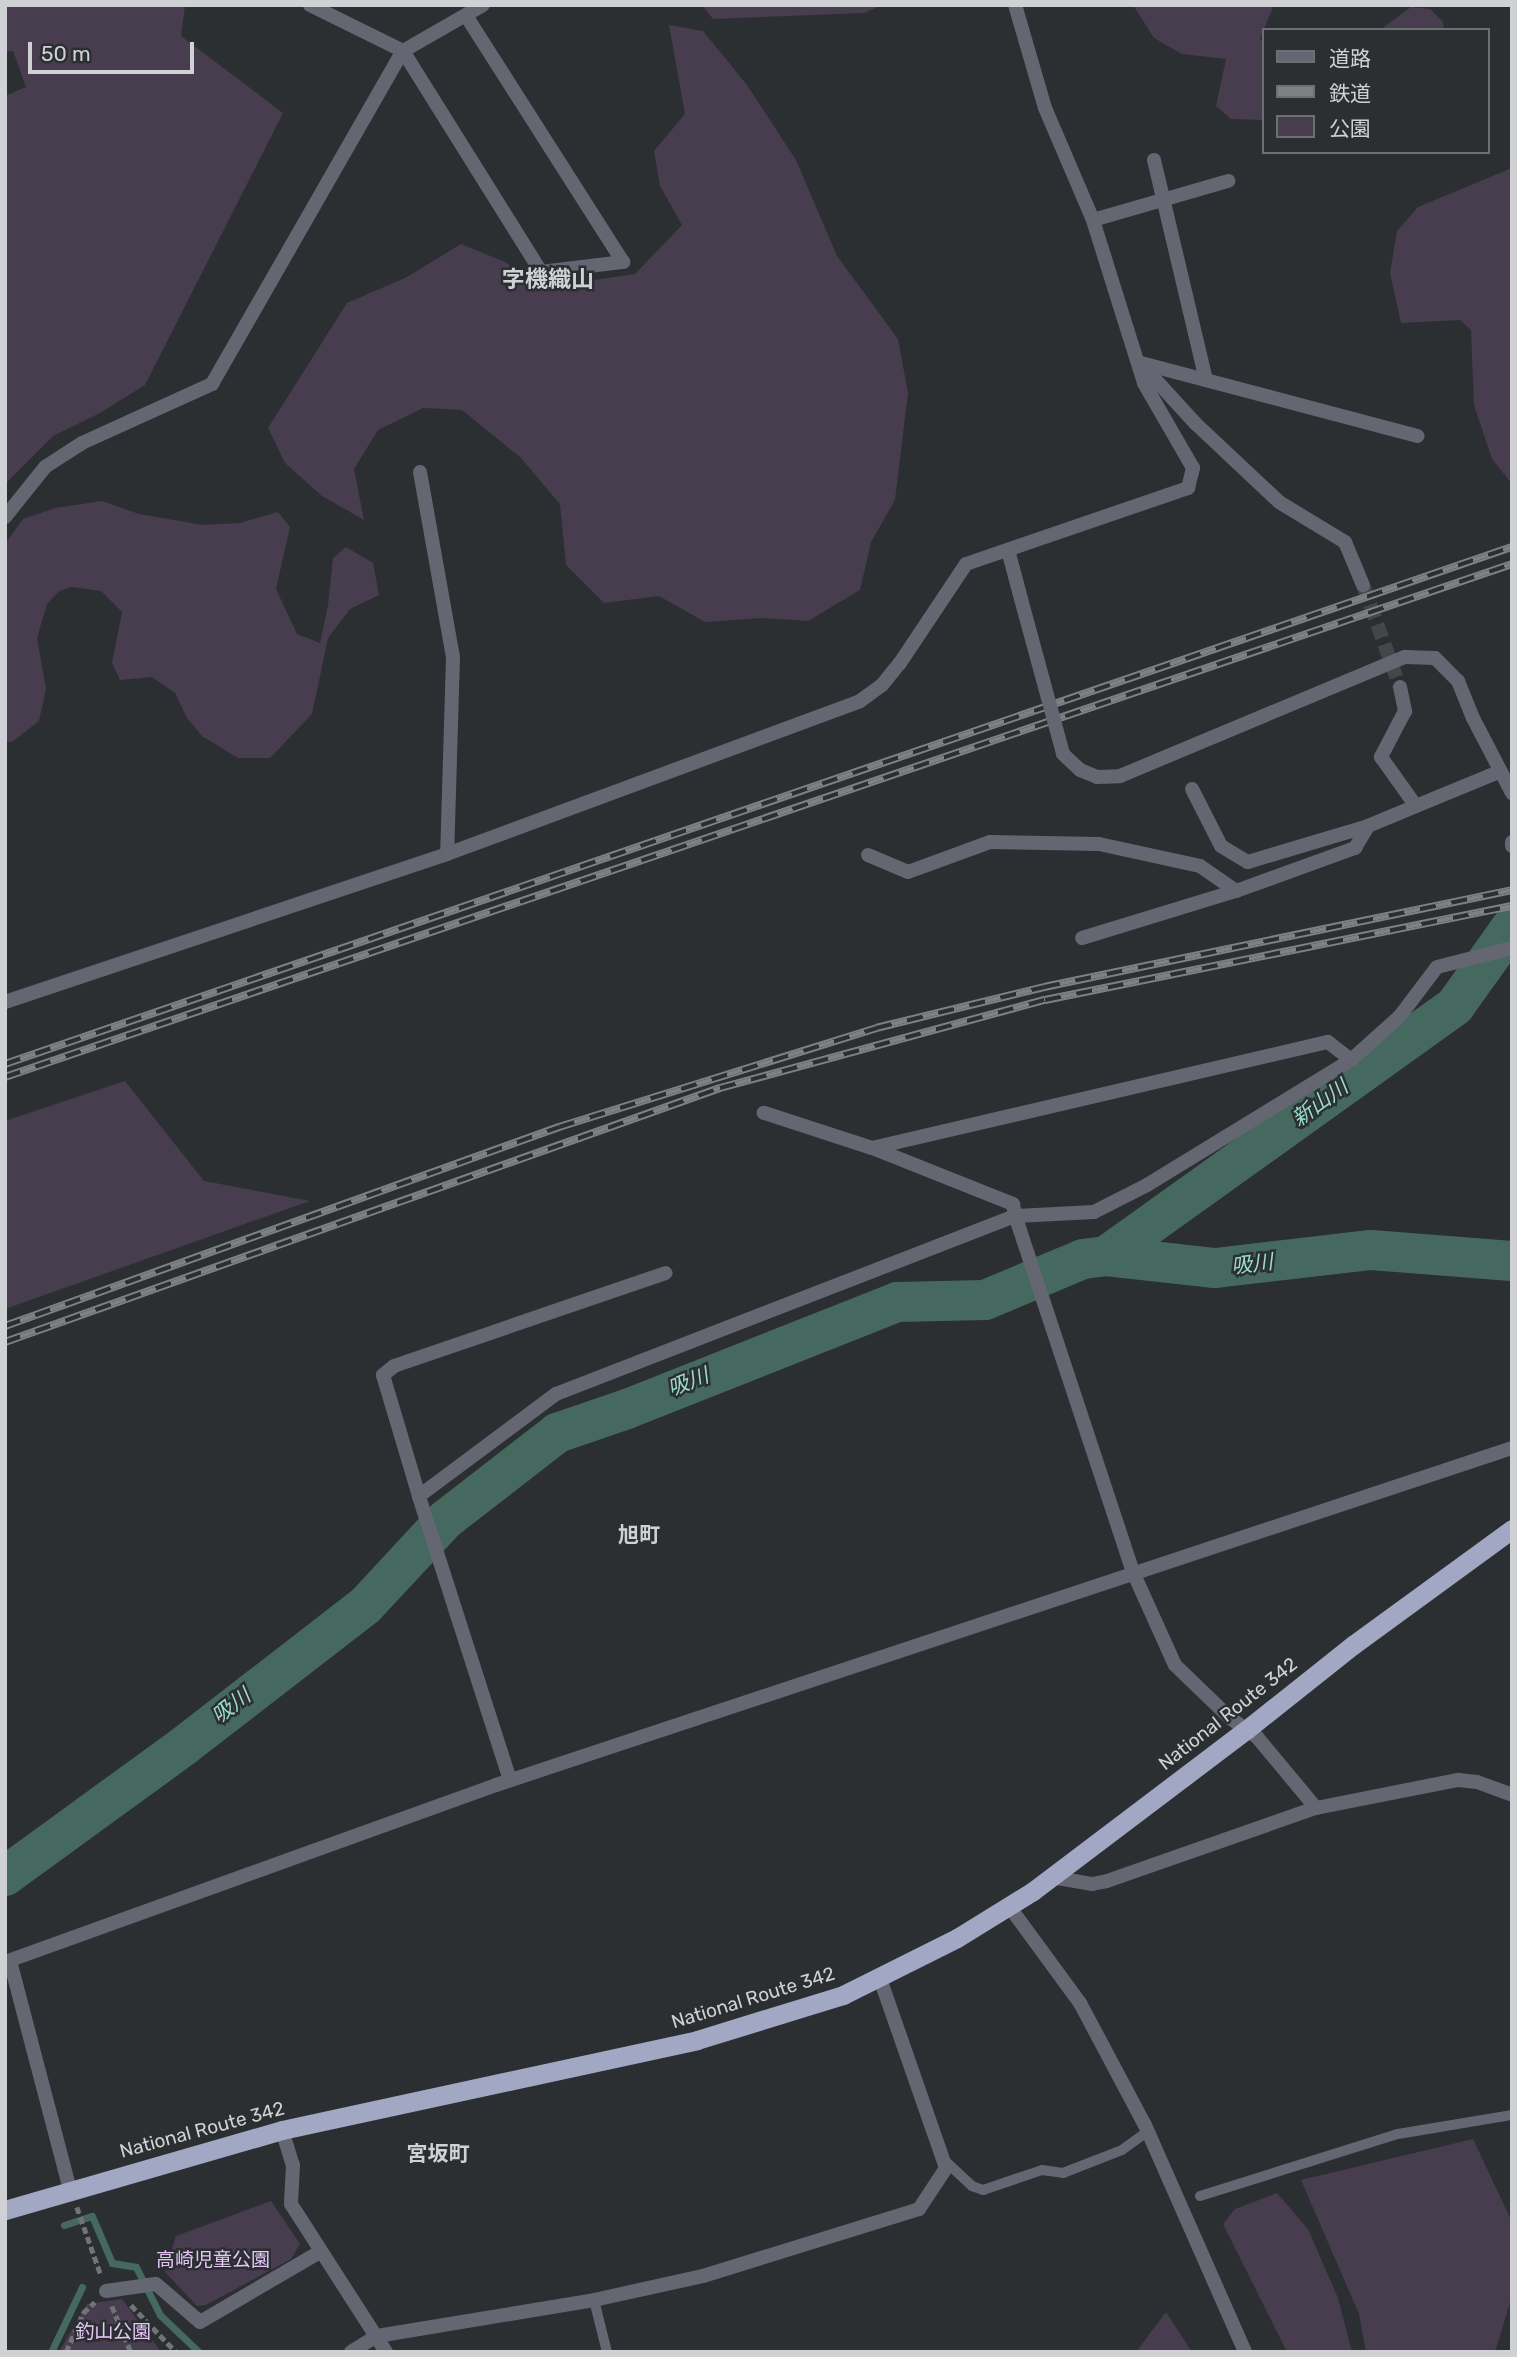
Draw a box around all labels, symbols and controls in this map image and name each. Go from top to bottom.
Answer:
scale bar [32,28,198,72]
legend [1262,28,1489,154]
text: 50 m [41,41,91,66]
text: 道路 [1329,46,1371,71]
text: 鉄道 [1329,81,1371,106]
text: 公園 [1329,116,1371,141]
district label: 字機織山 [502,265,594,293]
water label: 新山川 [1287,1074,1353,1132]
water label: 吸川 [1230,1249,1274,1279]
water label: 吸川 [664,1363,712,1401]
district label: 旭町 [618,1522,660,1548]
street label: National Route 342 [1154,1653,1302,1775]
water label: 吸川 [207,1683,255,1729]
street label: National Route 342 [669,1962,837,2034]
street label: National Route 342 [117,2097,287,2163]
district label: 宮坂町 [407,2141,469,2167]
park label: 高崎児童公園 [156,2249,270,2271]
park label: 釣山公園 [75,2321,151,2343]

